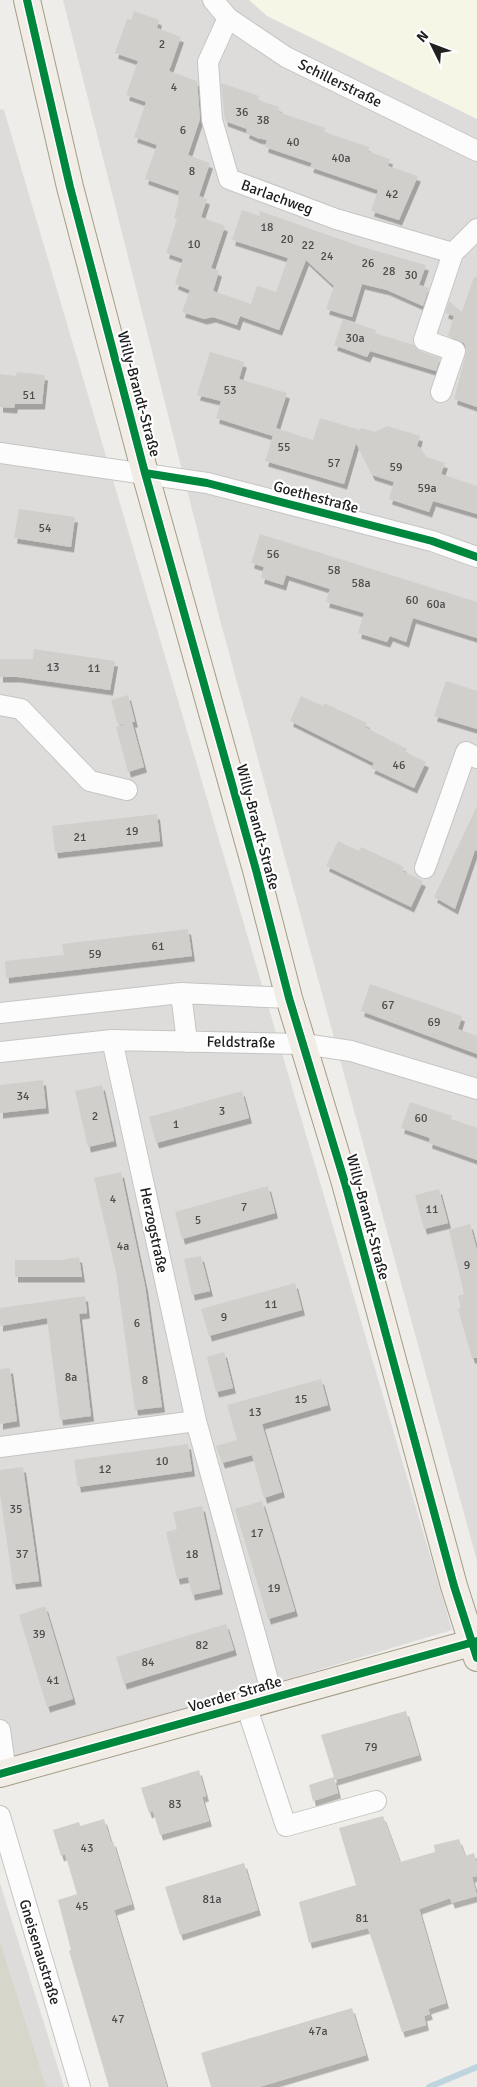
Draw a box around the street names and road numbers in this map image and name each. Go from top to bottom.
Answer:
street label: Schillerstraße [295,55,385,111]
street label: Barlachweg [239,176,316,218]
street label: Willy-Brandt-Straße [114,329,164,459]
street label: Goethestraße [271,477,361,517]
street label: Willy-Brandt-Straße [233,762,283,892]
street label: Feldstraße [206,1032,276,1052]
street label: Willy-Brandt-Straße [343,1152,393,1282]
street label: Herzogstraße [136,1185,172,1275]
street label: Voerder Straße [186,1672,284,1716]
street label: Gneisenaustraße [15,1897,65,2007]

